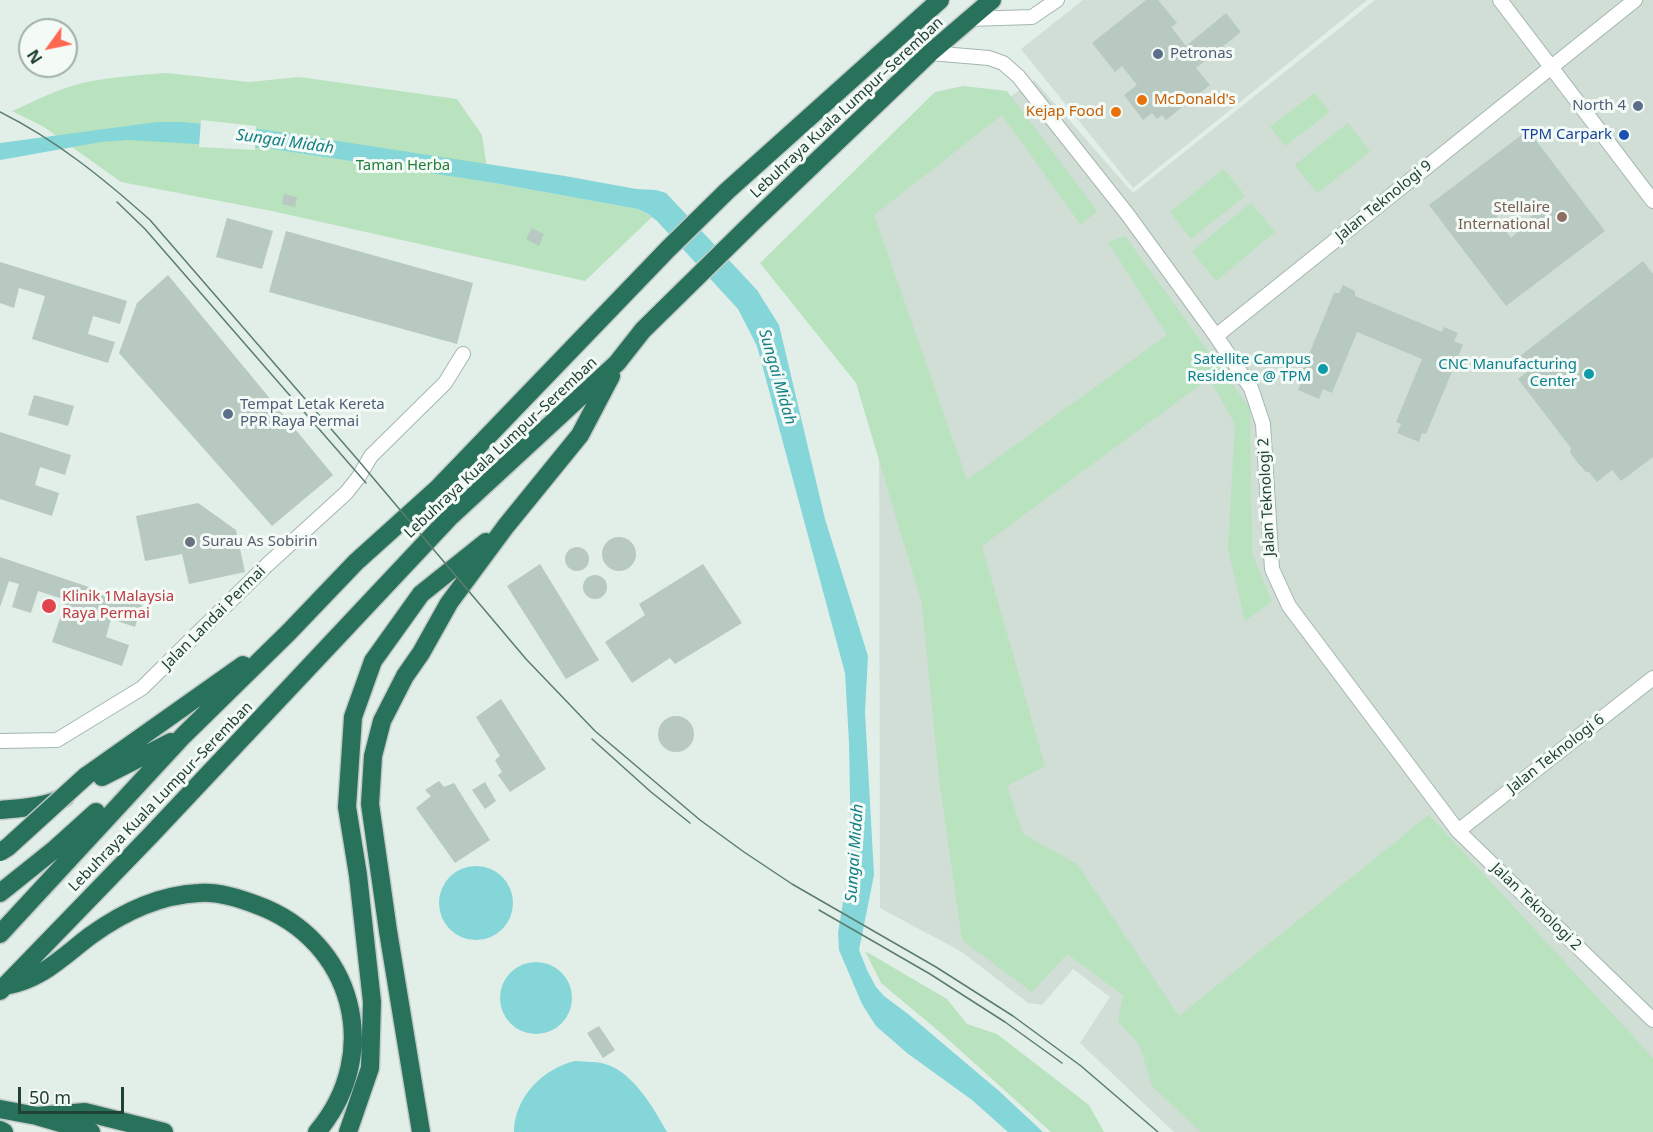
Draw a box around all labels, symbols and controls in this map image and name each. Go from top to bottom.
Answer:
street label: Lebuhraya Kuala Lumpur–Seremban [747,14,947,202]
north arrow [18,18,78,78]
text: N [22,45,47,68]
place label: Petronas [1170,45,1233,63]
marker: Petronas [1151,47,1165,61]
place label: McDonald's [1154,91,1236,109]
marker: McDonald's [1135,93,1149,107]
place label: North 4 [1572,97,1626,115]
marker: North 4 [1631,99,1645,113]
place label: Kejap Food [1026,103,1104,121]
marker: Kejap Food [1109,105,1123,119]
water label: Sungai Midah [235,126,335,158]
place label: TPM Carpark [1521,126,1612,144]
marker: TPM Carpark [1617,128,1631,142]
park label: Taman Herba [356,157,450,175]
street label: Jalan Teknologi 9 [1332,157,1436,245]
place label: Stellaire International [1458,199,1550,234]
marker: Stellaire International [1555,210,1569,224]
water label: Sungai Midah [754,327,800,427]
place label: Satellite Campus Residence @ TPM [1187,351,1311,386]
street label: Lebuhraya Kuala Lumpur–Seremban [401,354,601,542]
place label: CNC Manufacturing Center [1438,356,1577,391]
marker: Satellite Campus Residence @ TPM [1316,362,1330,376]
marker: CNC Manufacturing Center [1582,367,1596,381]
place label: Tempat Letak Kereta PPR Raya Permai [240,396,385,431]
marker: Tempat Letak Kereta PPR Raya Permai [221,407,235,421]
street label: Jalan Teknologi 2 [1255,437,1279,557]
place label: Surau As Sobirin [202,533,317,551]
marker: Surau As Sobirin [183,535,197,549]
street label: Jalan Landai Permai [159,563,269,673]
place label: Klinik 1Malaysia Raya Permai [62,588,174,623]
marker: Klinik 1Malaysia Raya Permai [40,597,58,615]
street label: Lebuhraya Kuala Lumpur–Seremban [65,698,257,896]
street label: Jalan Teknologi 6 [1504,710,1608,798]
water label: Sungai Midah [842,803,868,903]
street label: Jalan Teknologi 2 [1487,859,1585,955]
scale bar [21,1075,128,1113]
text: 50 m [29,1085,71,1109]

